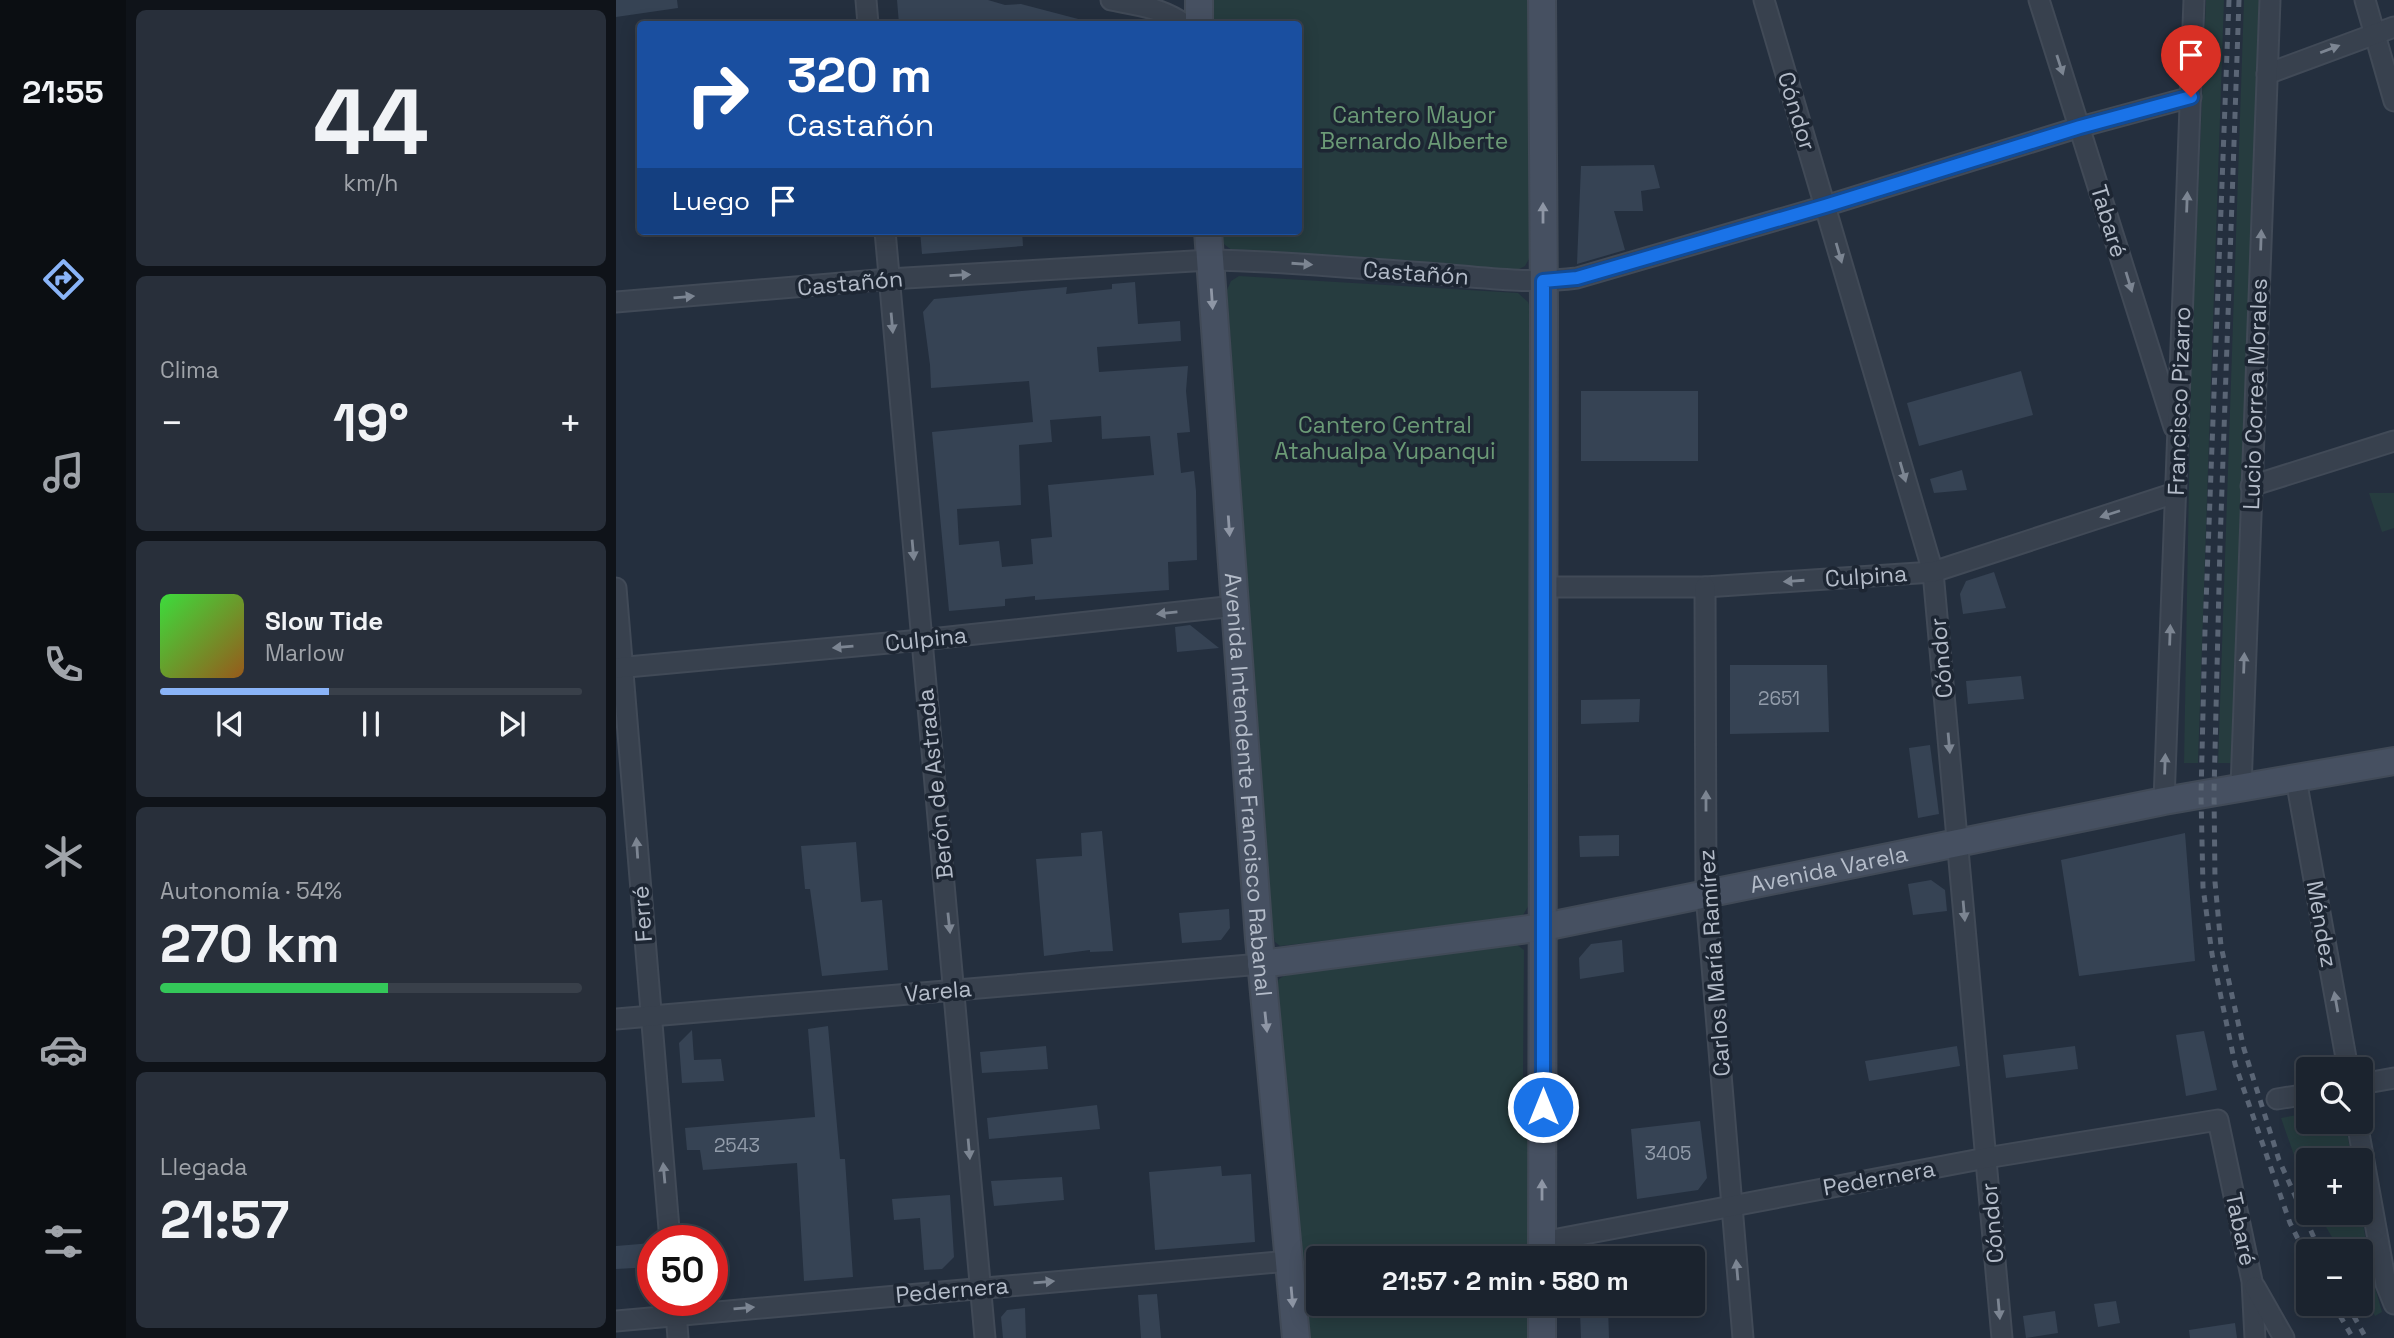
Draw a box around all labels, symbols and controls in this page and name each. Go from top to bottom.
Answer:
pin [2161,25,2221,97]
icon: arrive [2172,36,2210,74]
text: 320 m [787,44,932,106]
one-way arrow [2320,44,2341,55]
icon: right [672,49,763,140]
one-way arrow [2055,55,2066,76]
text: 44 [313,64,429,181]
street label: Cóndor [1771,68,1823,154]
text: 21:55 [22,72,104,112]
park label: Cantero Mayor Bernardo Alberte [1320,100,1508,156]
text: Castañón [787,105,934,145]
text: km/h [344,168,398,198]
street label: Tabaré [2084,181,2134,261]
icon: arrive [764,182,802,220]
text: Luego [672,184,750,218]
one-way arrow [2181,191,2193,213]
one-way arrow [1537,201,1549,223]
one-way arrow [2256,228,2267,250]
one-way arrow [1835,243,1845,264]
street label: Castañón [1362,254,1470,292]
icon: directions [39,255,88,304]
one-way arrow [1292,259,1314,270]
street label: Castañón [796,263,904,303]
one-way arrow [949,269,971,280]
one-way arrow [2124,272,2134,293]
street label: Lucio Correa Morales [2236,278,2274,510]
one-way arrow [1207,288,1218,310]
one-way arrow [673,291,695,302]
street label: Francisco Pizarro [2161,306,2197,496]
one-way arrow [887,313,898,335]
text: Clima [160,355,219,385]
text: 19° [333,390,409,456]
text: − [160,399,184,447]
text: + [558,399,582,447]
park label: Cantero Central Atahualpa Yupanqui [1274,410,1496,466]
icon: music [39,448,88,497]
one-way arrow [1899,461,1909,482]
one-way arrow [2100,509,2121,520]
one-way arrow [1224,515,1235,537]
one-way arrow [908,539,919,561]
street label: Culpina [1824,558,1908,594]
street label: Avenida Intendente Francisco Rabanal [1218,572,1279,998]
one-way arrow [1783,576,1805,587]
text: Slow Tide [265,604,383,638]
one-way arrow [1156,608,1178,619]
street label: Cóndor [1923,616,1959,700]
street label: Culpina [884,620,968,658]
one-way arrow [2164,624,2176,646]
text: Marlow [265,638,345,668]
icon: phone [39,640,88,689]
one-way arrow [832,642,854,653]
one-way arrow [2239,651,2250,673]
house number: 2651 [1758,686,1800,711]
street label: Berón de Astrada [910,687,960,881]
icon: previous [211,705,249,743]
icon: pause [352,705,390,743]
icon: next [493,705,531,743]
one-way arrow [1944,732,1955,754]
one-way arrow [2160,753,2171,775]
one-way arrow [1700,790,1712,812]
icon: climate [39,832,88,881]
one-way arrow [631,837,642,859]
street label: Avenida Varela [1747,838,1910,900]
street label: Carlos María Ramírez [1691,848,1737,1078]
text: Autonomía · 54% [160,876,342,906]
street label: Méndez [2300,878,2344,970]
street label: Ferré [625,885,659,943]
one-way arrow [1959,901,1970,923]
text: 270 km [160,911,340,977]
one-way arrow [943,912,954,934]
street label: Varela [903,973,973,1009]
one-way arrow [2330,991,2341,1013]
one-way arrow [1261,1011,1272,1033]
icon: car [39,1025,88,1074]
map controls [2296,1057,2373,1316]
button: search [2296,1057,2373,1134]
position arrow [1506,1070,1580,1144]
house number: 2543 [714,1133,760,1158]
one-way arrow [964,1139,975,1161]
house number: 3405 [1645,1141,1691,1166]
button: + [2296,1148,2373,1225]
text: Llegada [160,1152,248,1182]
street label: Pedernera [1821,1153,1937,1203]
one-way arrow [658,1162,669,1184]
one-way arrow [1536,1179,1548,1201]
street label: Cóndor [1974,1181,2010,1265]
text: 21:57 [160,1187,289,1253]
street label: Tabaré [2219,1189,2263,1269]
icon: filters [39,1217,88,1266]
speed limit sign: 50 [637,1225,728,1316]
button: − [2296,1239,2373,1316]
one-way arrow [1731,1259,1742,1281]
text: 21:57 · 2 min · 580 m [1382,1264,1629,1298]
street label: Pedernera [894,1270,1010,1310]
one-way arrow [1033,1277,1055,1288]
one-way arrow [1287,1286,1298,1308]
one-way arrow [1994,1298,2005,1320]
one-way arrow [734,1303,756,1314]

